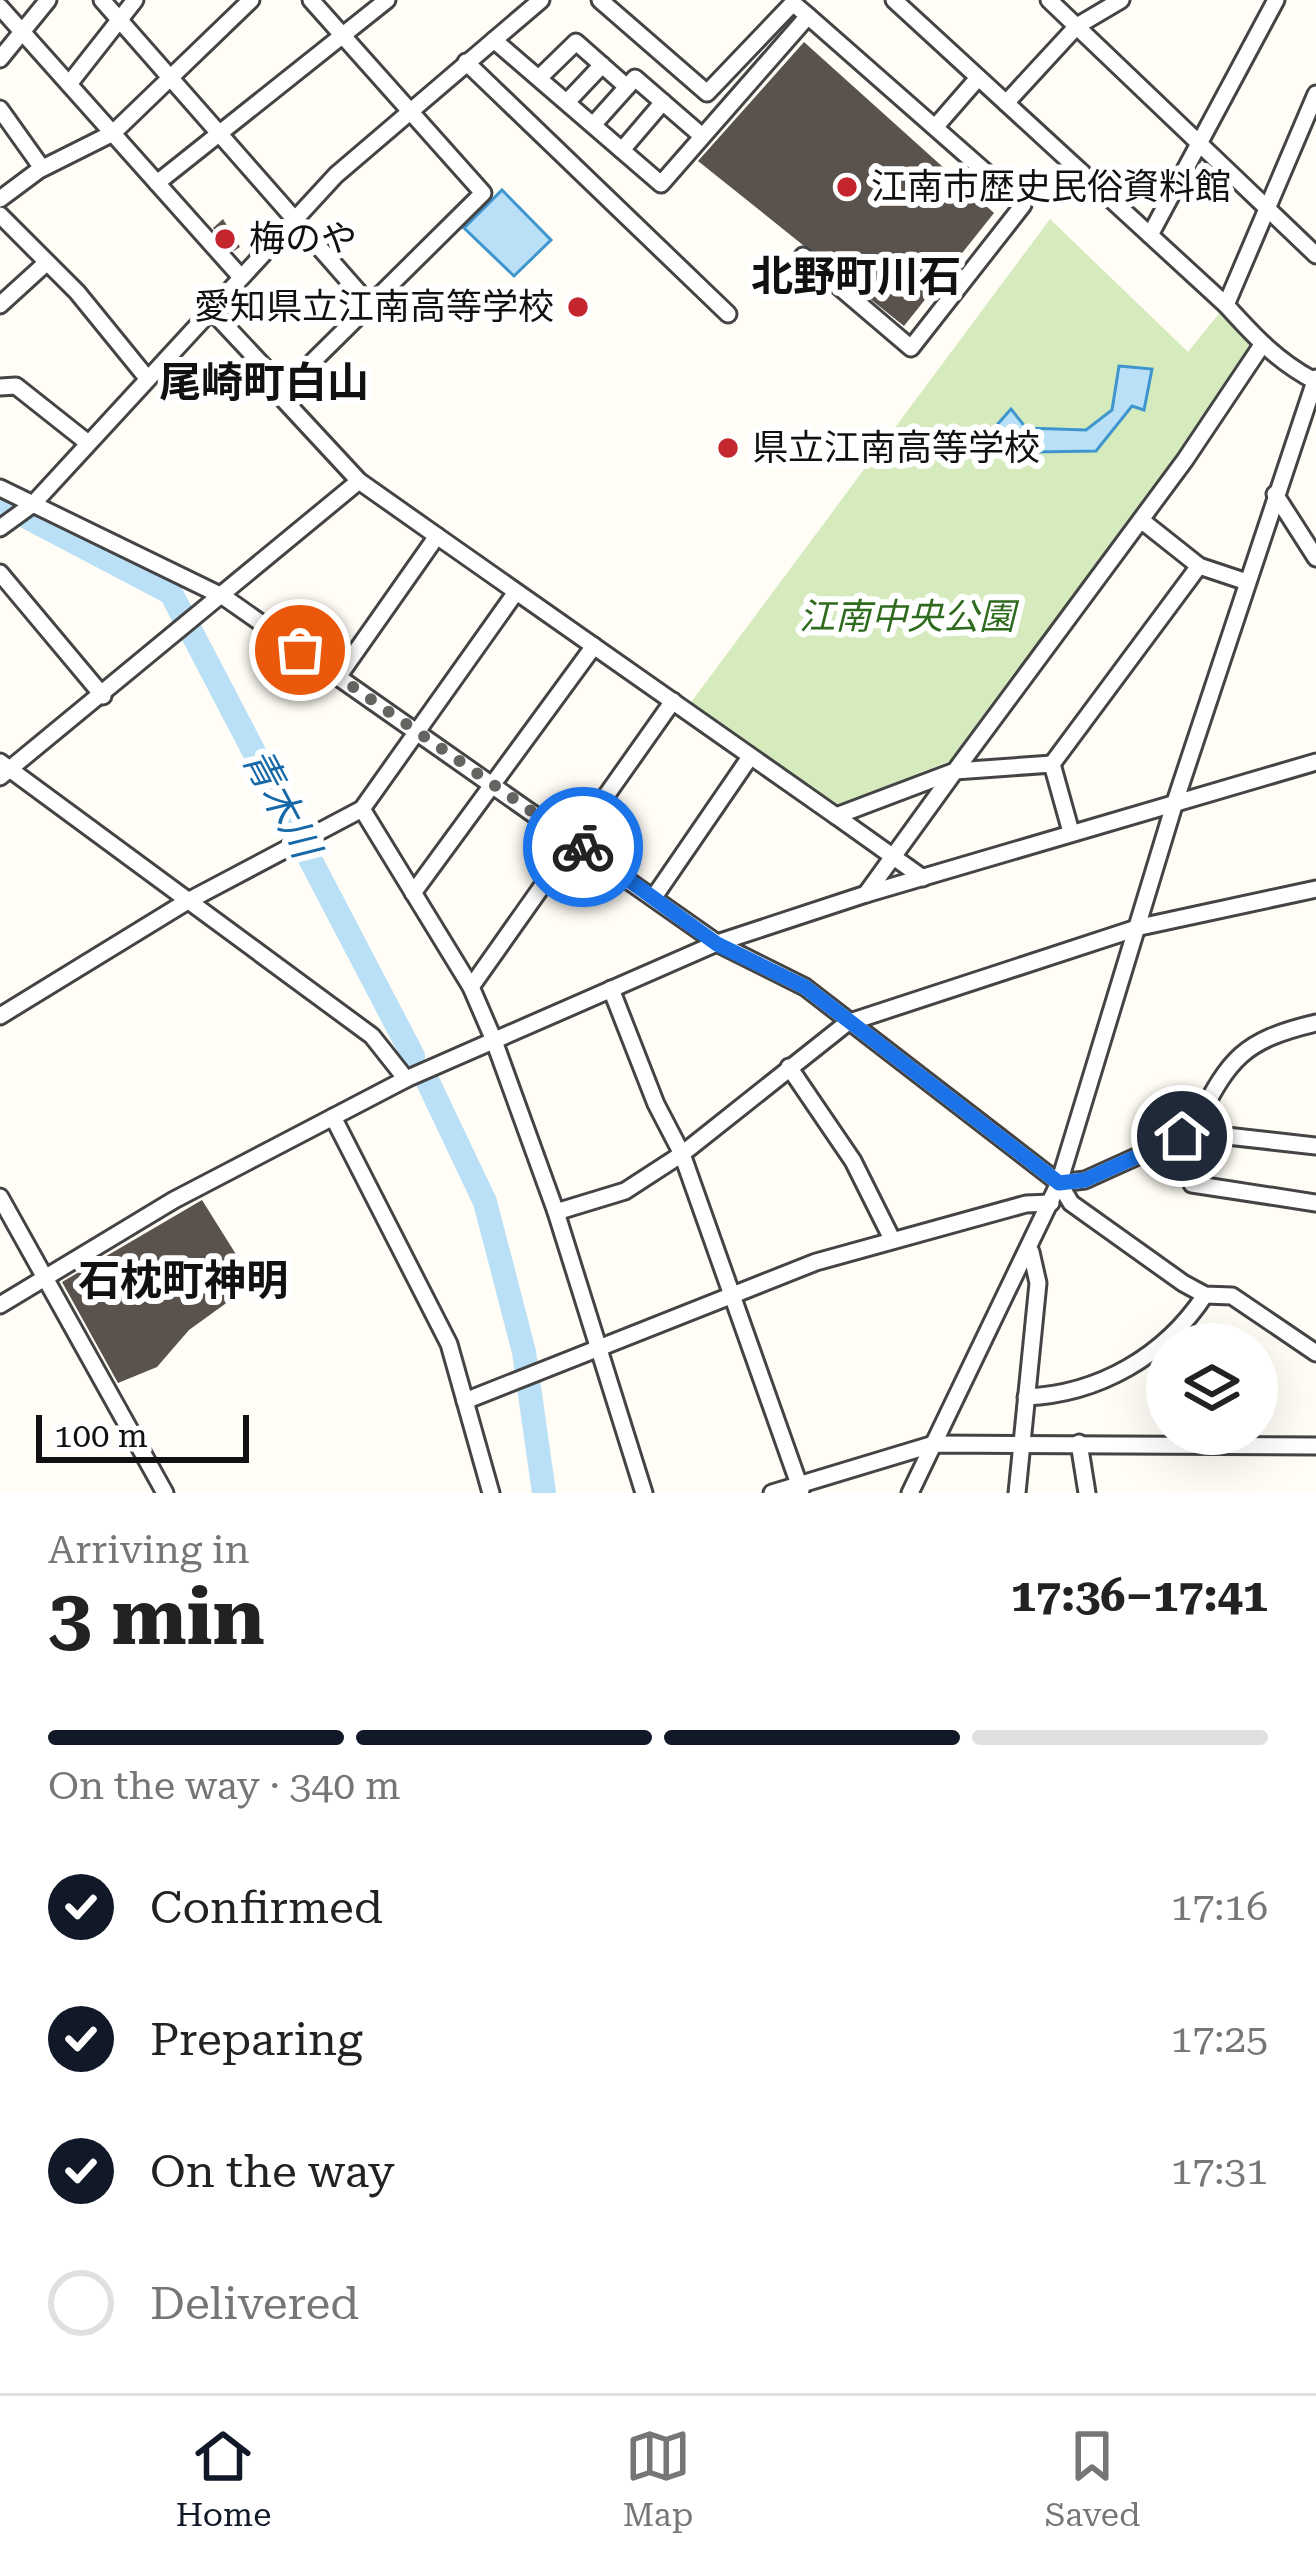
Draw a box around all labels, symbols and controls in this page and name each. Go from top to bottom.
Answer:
place label: 江南市歴史民俗資料館 [871,166,1231,208]
marker: 江南市歴史民俗資料館 [834,174,860,200]
place label: 梅のや [249,218,357,260]
marker: 梅のや [212,226,238,252]
district label: 北野町川石 [751,252,961,301]
place label: 愛知県立江南高等学校 [194,286,554,328]
marker: 愛知県立江南高等学校 [565,294,591,320]
district label: 尾崎町白山 [159,358,369,407]
place label: 県立江南高等学校 [752,427,1040,469]
marker: 県立江南高等学校 [715,435,741,461]
park label: 江南中央公園 [799,596,1020,638]
pin [249,599,351,701]
icon: bag [267,617,333,683]
water label: 青木川 [233,741,331,869]
courier [523,787,643,907]
icon: bike [550,814,616,880]
pin [1131,1085,1233,1187]
icon: home [1149,1103,1215,1169]
district label: 石枕町神明 [78,1256,288,1305]
map controls [1146,1323,1278,1455]
button: layers [1146,1323,1278,1455]
scale bar [36,1409,249,1462]
text: 100 m [54,1416,148,1455]
text: Arriving in [48,1527,250,1573]
text: 17:36–17:41 [1011,1569,1268,1622]
text: 3 min [48,1572,265,1663]
text: On the way · 340 m [48,1763,400,1809]
icon: check [48,1874,114,1940]
text: Confirmed [150,1881,383,1934]
text: 17:16 [1171,1884,1268,1930]
icon: check [48,2006,114,2072]
text: Preparing [150,2013,363,2066]
text: 17:25 [1171,2016,1268,2062]
icon: check [48,2138,114,2204]
text: On the way [150,2145,395,2198]
text: 17:31 [1171,2148,1268,2194]
text: Delivered [150,2277,359,2330]
tab: Home [176,2423,271,2534]
tab: Map [623,2423,693,2534]
tab: Saved [1045,2423,1140,2534]

